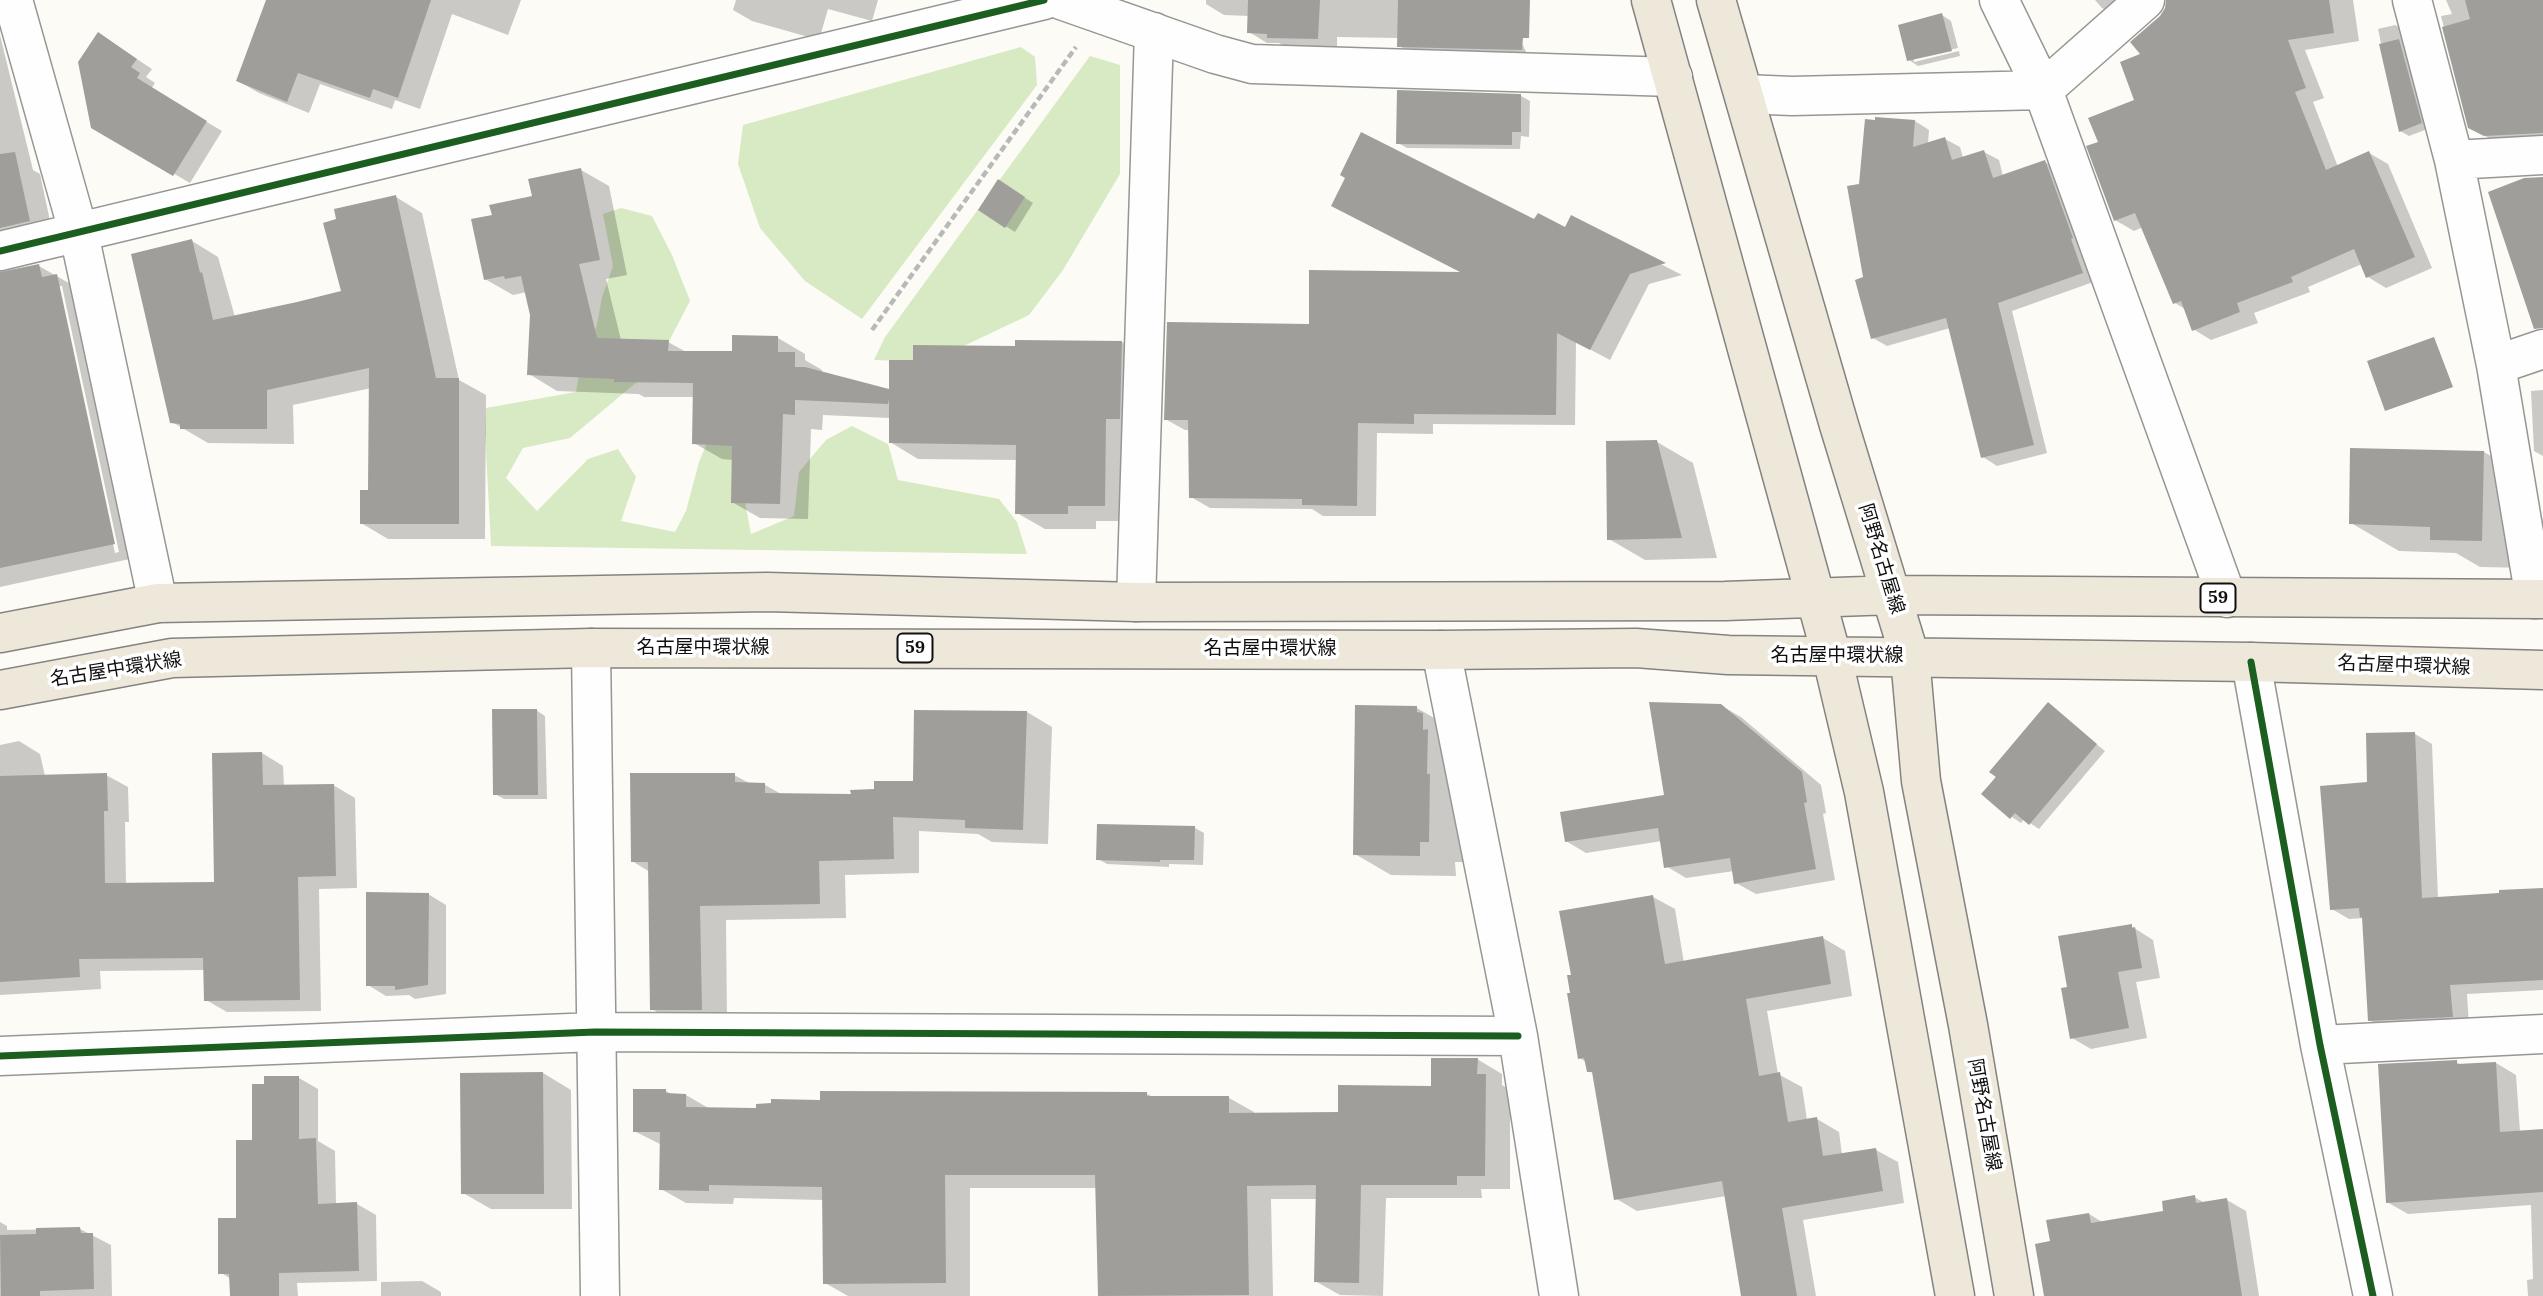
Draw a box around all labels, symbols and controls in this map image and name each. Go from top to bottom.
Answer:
street label: 阿野名古屋線 [1853,501,1909,617]
road number: 59 [2200,584,2236,612]
road number: 59 [898,634,932,662]
street label: 名古屋中環状線 [637,637,769,659]
street label: 名古屋中環状線 [1204,638,1336,660]
street label: 名古屋中環状線 [1771,645,1903,667]
street label: 名古屋中環状線 [49,648,183,692]
street label: 名古屋中環状線 [2337,652,2471,680]
street label: 阿野名古屋線 [1963,1057,2005,1173]

